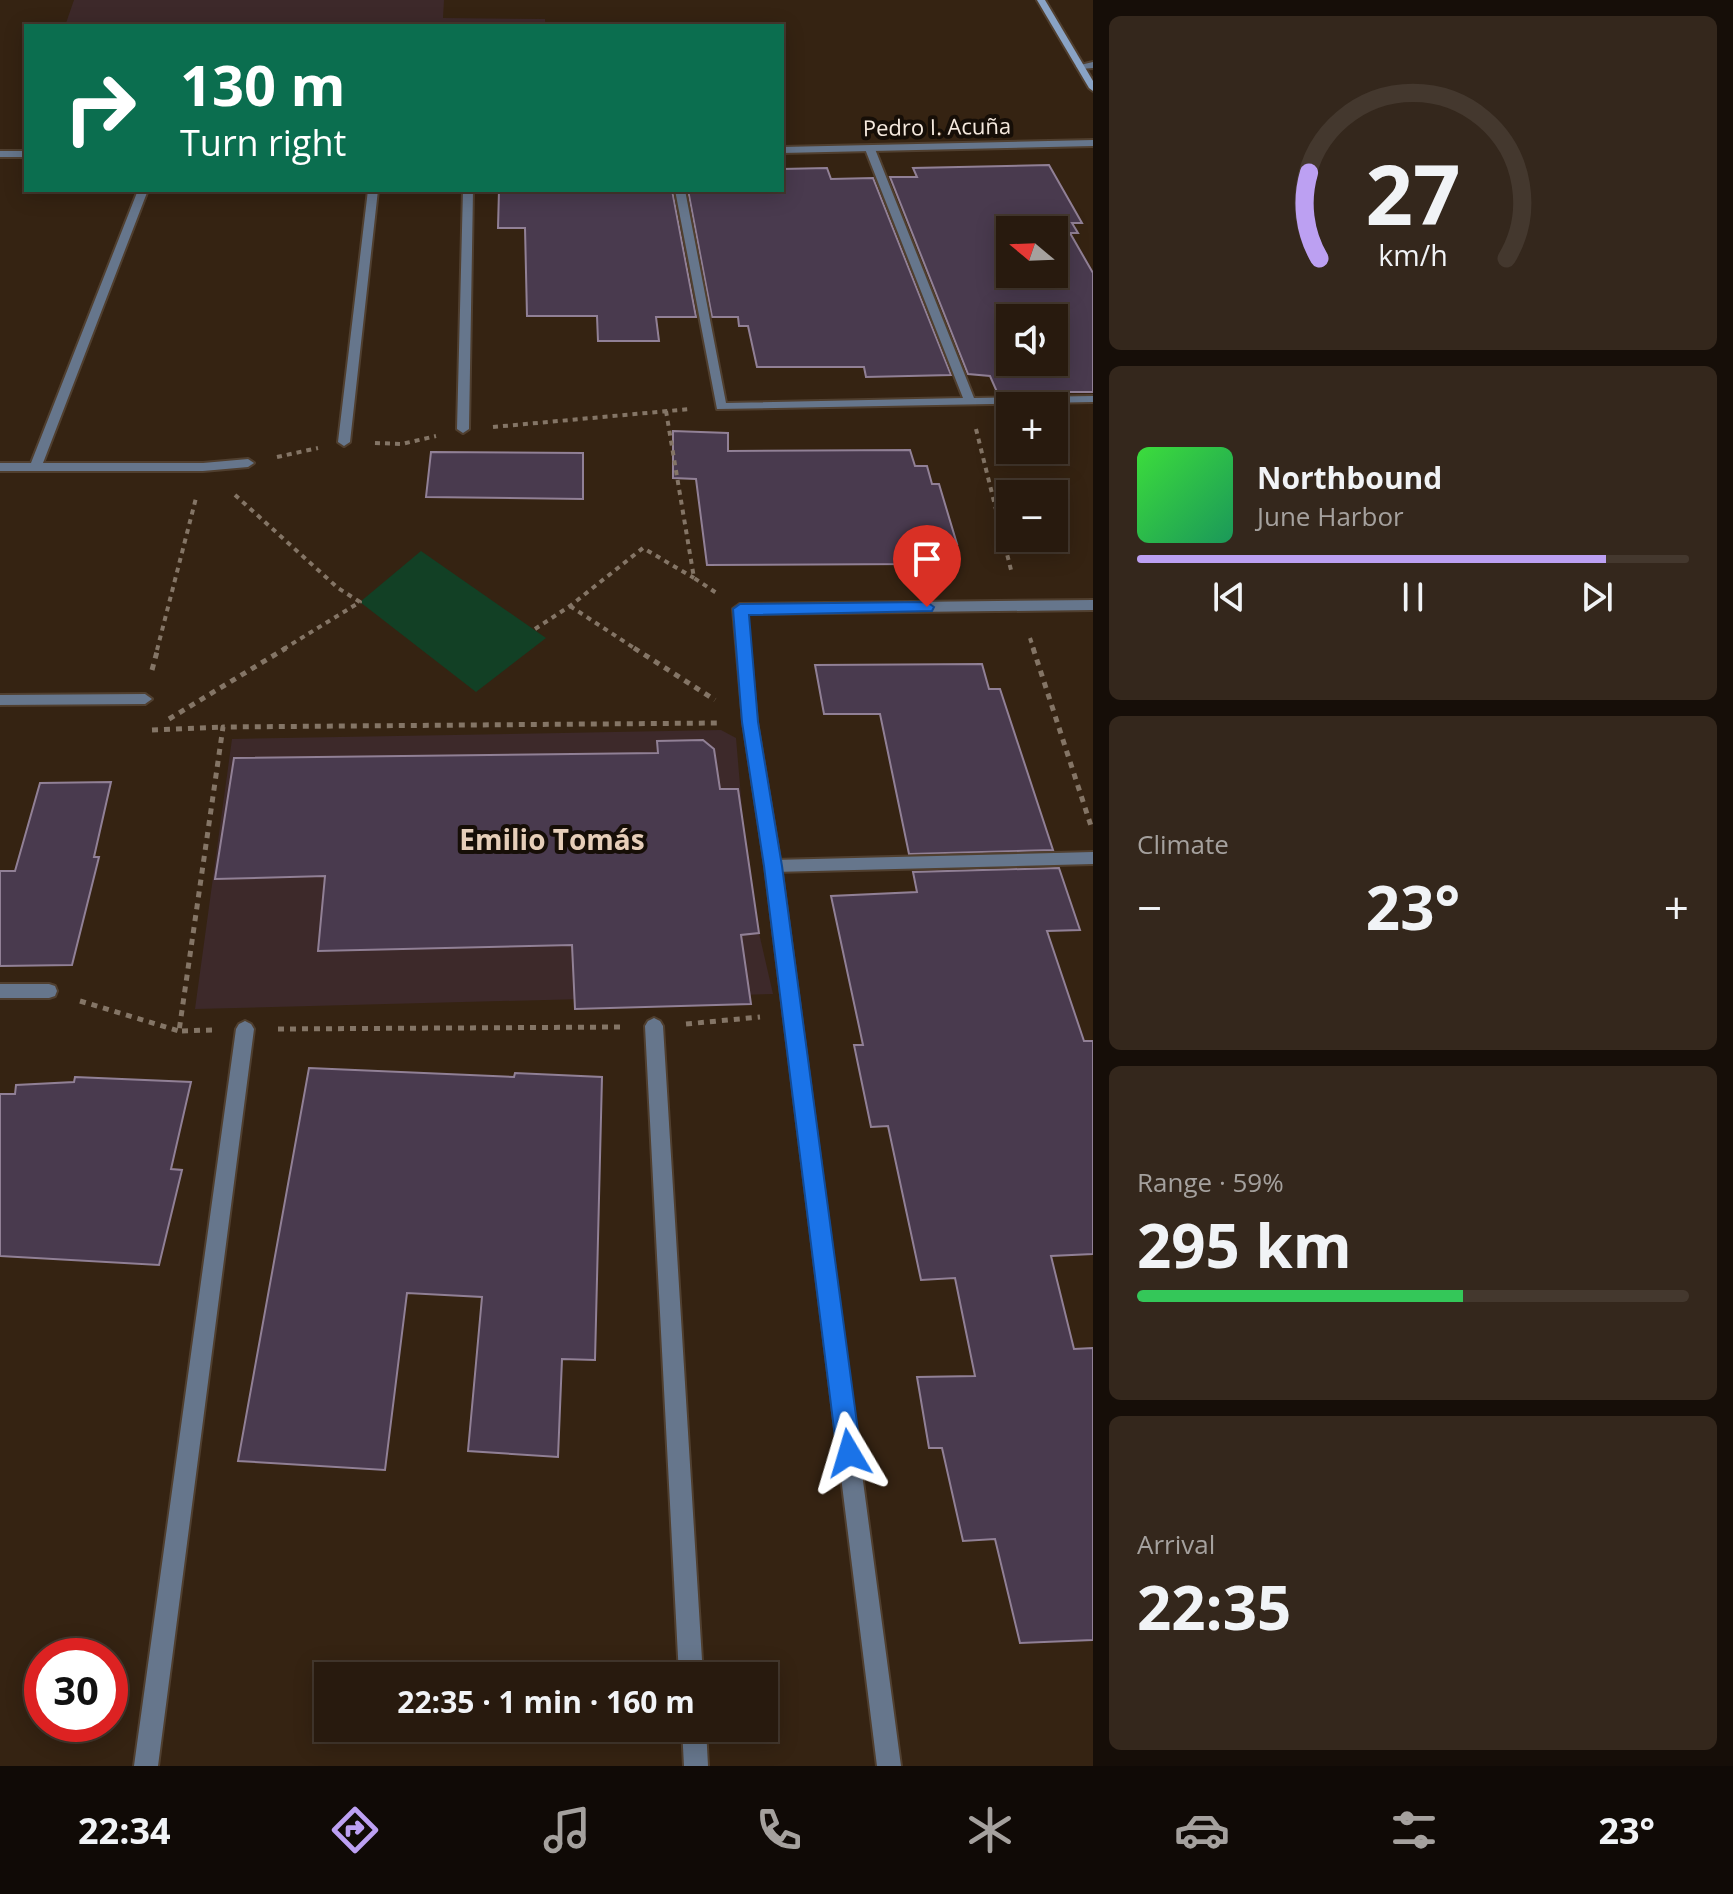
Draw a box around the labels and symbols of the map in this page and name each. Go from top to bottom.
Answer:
street label: Pedro I. Acuña [863,110,1011,142]
north arrow [996,216,1068,288]
pin [893,525,961,607]
district label: Emilio Tomás [459,820,645,858]
position arrow [807,1411,891,1495]
speed limit sign: 30 [24,1638,128,1742]

